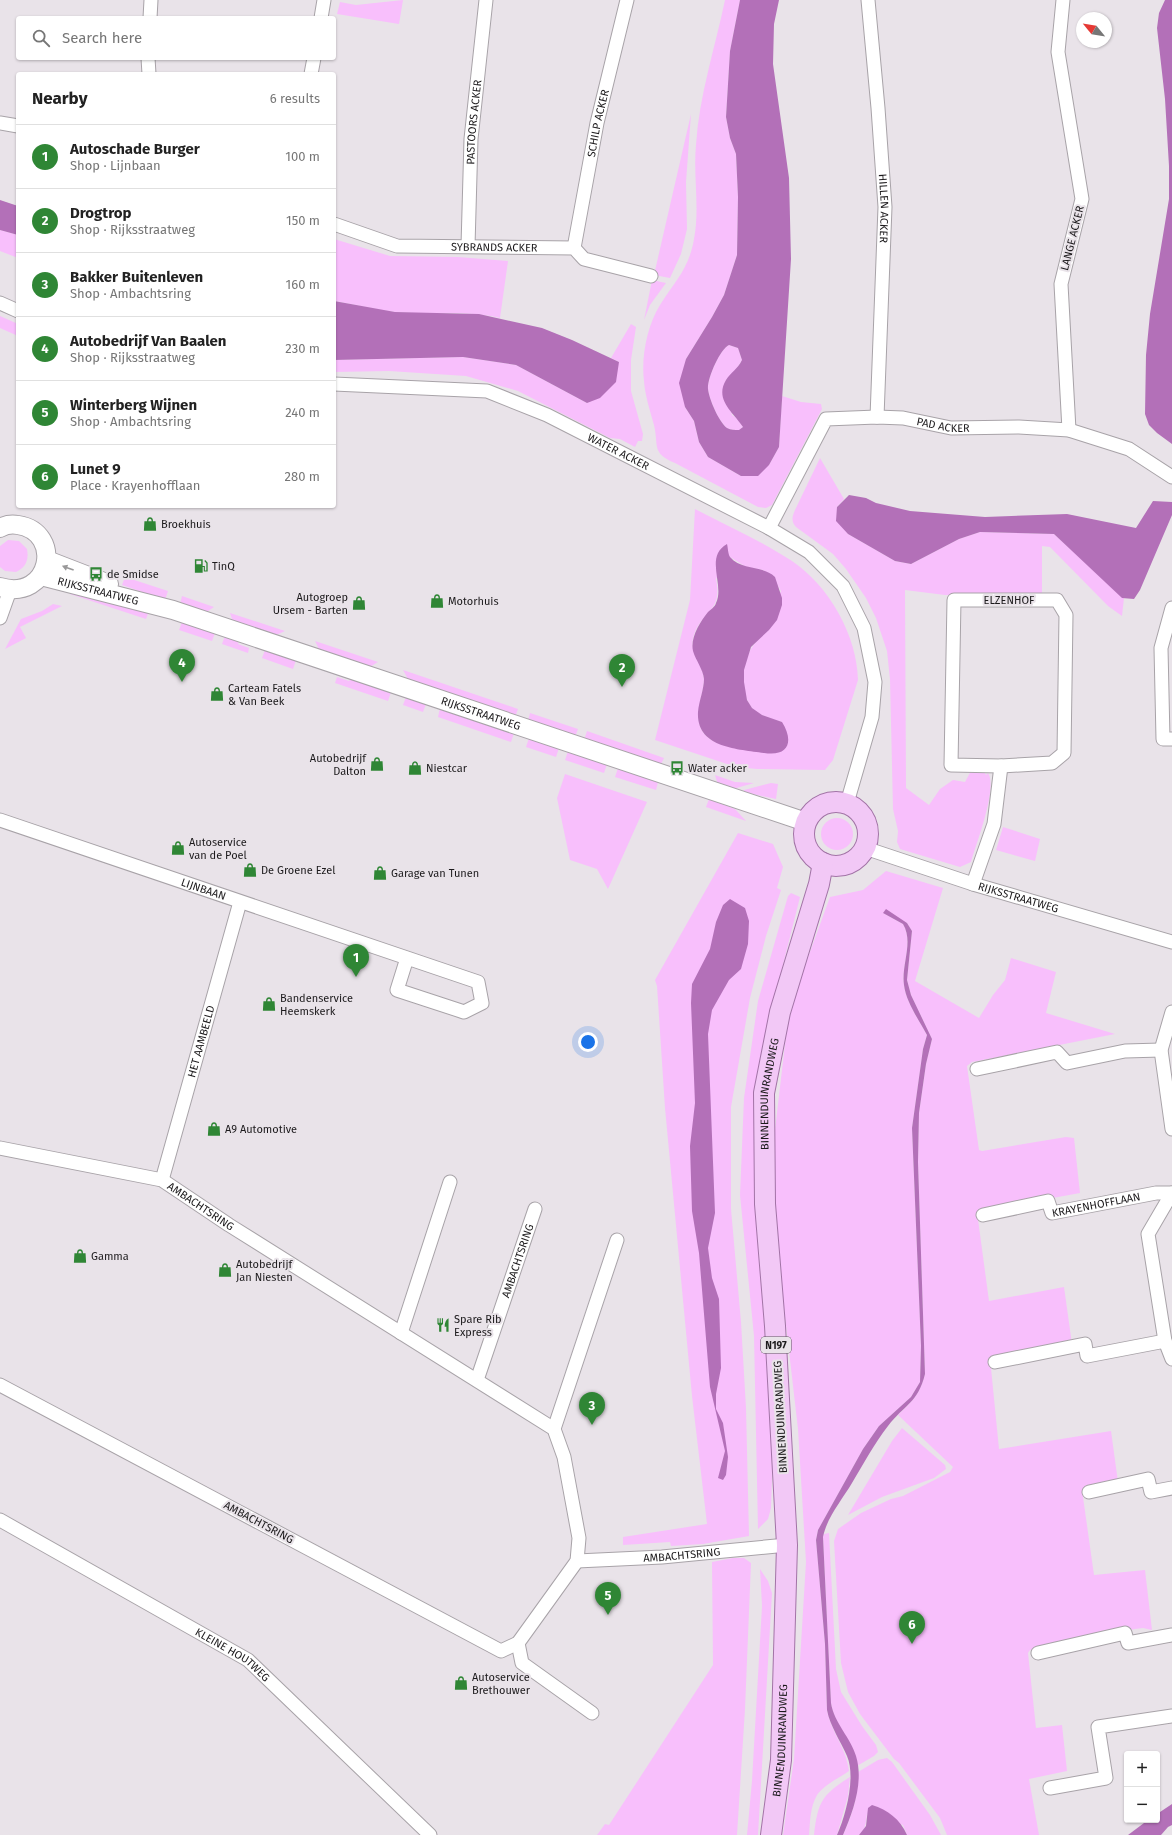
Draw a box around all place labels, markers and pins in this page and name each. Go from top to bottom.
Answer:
shop icon: Broekhuis [142,516,158,532]
place label: Broekhuis [161,518,211,531]
fuel station icon: TinQ [193,558,209,574]
place label: TinQ [212,560,235,573]
bus stop icon: de Smidse [88,566,104,582]
place label: de Smidse [107,568,159,581]
place label: Autogroep Ursem - Barten [273,591,348,617]
shop icon: Motorhuis [429,593,445,609]
shop icon: Autogroep Ursem - Barten [351,595,367,611]
place label: Motorhuis [448,595,499,608]
pin: 4 [169,649,195,682]
pin: 2 [609,654,635,687]
place label: Carteam Fatels & Van Beek [228,682,301,708]
shop icon: Carteam Fatels & Van Beek [209,686,225,702]
place label: Autobedrijf Dalton [310,752,367,778]
shop icon: Autobedrijf Dalton [369,756,385,772]
shop icon: Niestcar [407,760,423,776]
bus stop icon: Water acker [669,760,685,776]
place label: Niestcar [426,762,468,775]
place label: Water acker [688,762,747,775]
place label: Autoservice van de Poel [189,836,247,862]
shop icon: Autoservice van de Poel [170,840,186,856]
shop icon: De Groene Ezel [242,862,258,878]
place label: De Groene Ezel [261,864,335,877]
shop icon: Garage van Tunen [372,865,388,881]
place label: Garage van Tunen [391,867,479,880]
pin: 1 [343,944,369,977]
place label: Bandenservice Heemskerk [280,992,353,1018]
shop icon: Bandenservice Heemskerk [261,996,277,1012]
shop icon: A9 Automotive [206,1121,222,1137]
place label: A9 Automotive [225,1123,297,1136]
shop icon: Gamma [72,1248,88,1264]
place label: Gamma [91,1250,129,1263]
place label: Autobedrijf Jan Niesten [236,1258,293,1284]
shop icon: Autobedrijf Jan Niesten [217,1262,233,1278]
place label: Spare Rib Express [454,1313,502,1339]
restaurant icon: Spare Rib Express [435,1317,451,1333]
pin: 3 [579,1392,605,1425]
pin: 5 [595,1582,621,1615]
pin: 6 [899,1611,925,1644]
place label: Autoservice Brethouwer [472,1671,531,1697]
shop icon: Autoservice Brethouwer [453,1675,469,1691]

